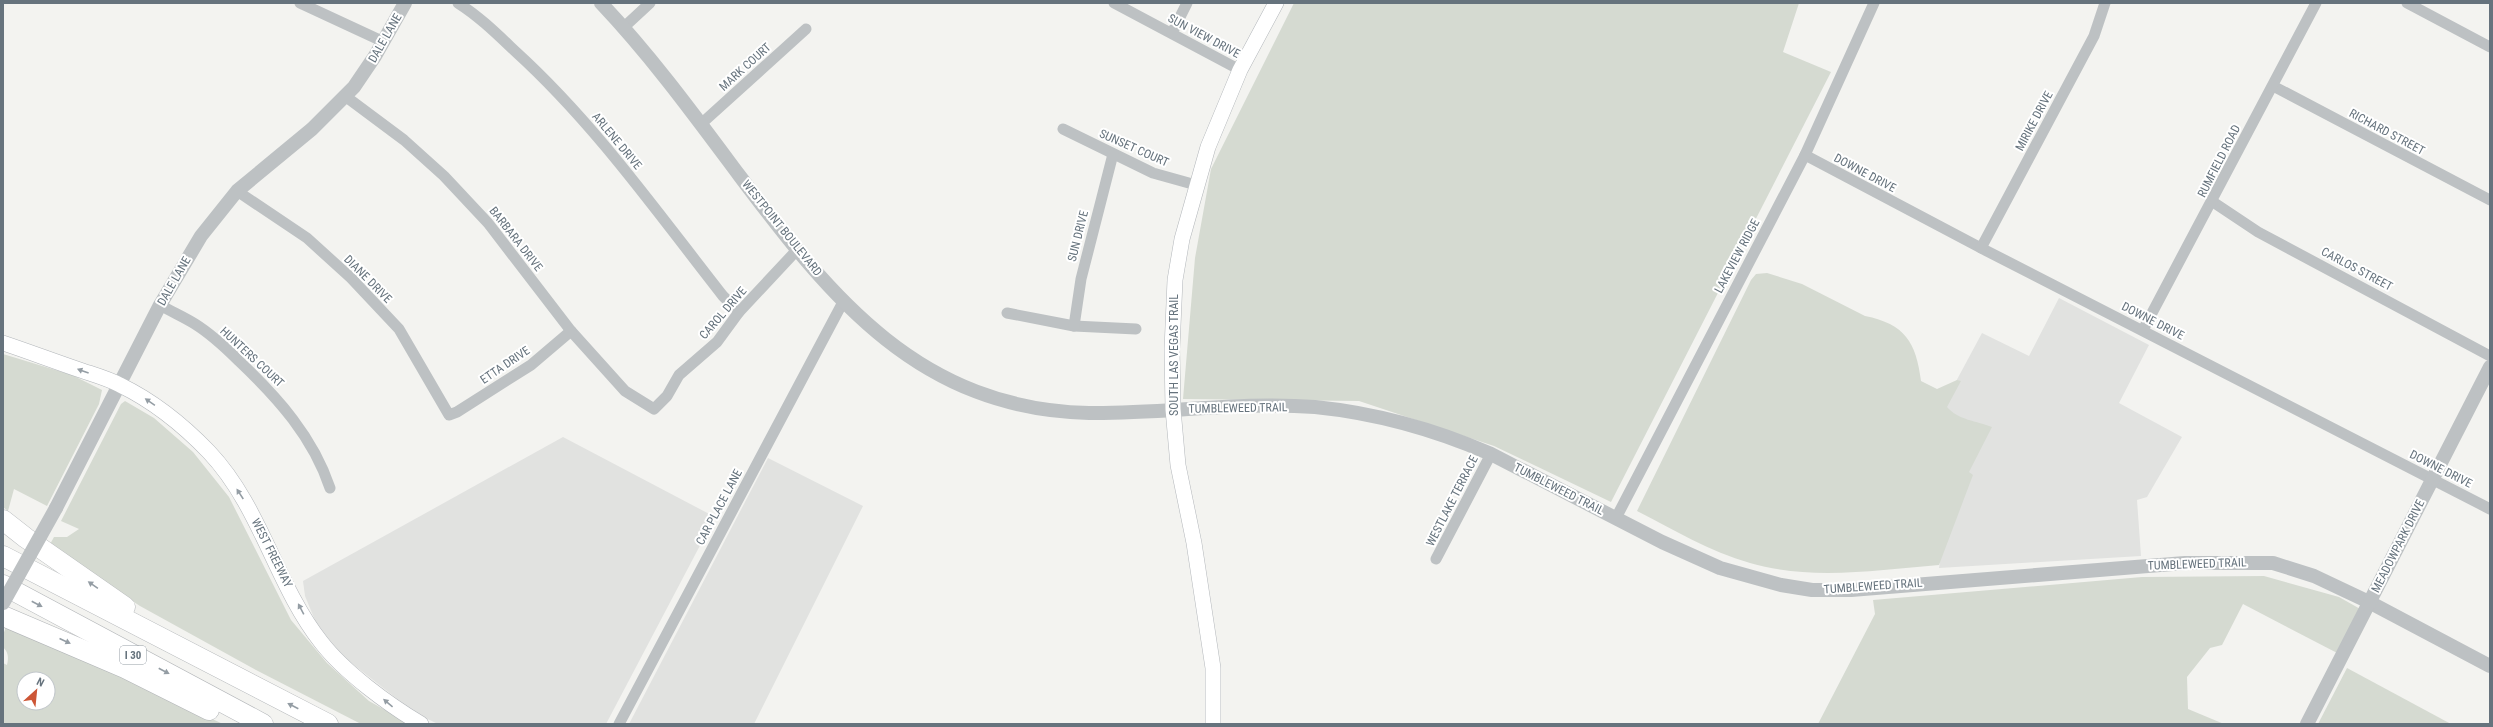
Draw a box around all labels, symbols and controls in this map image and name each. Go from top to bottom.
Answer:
street label: DALE LANE [365,11,405,65]
street label: SUN VIEW DRIVE [1166,11,1242,61]
street label: MARK COURT [716,40,774,94]
street label: MIRIKE DRIVE [2012,89,2056,153]
street label: RICHARD STREET [2347,106,2427,158]
street label: ARLENE DRIVE [589,110,645,172]
street label: RUMFIELD ROAD [2195,122,2243,200]
street label: SUNSET COURT [1097,126,1171,170]
street label: DOWNE DRIVE [1832,151,1898,195]
street label: WESTPOINT BOULEVARD [739,177,825,279]
street label: BARBARA DRIVE [486,204,546,274]
street label: SUN DRIVE [1065,209,1091,263]
street label: LAKEVIEW RIDGE [1712,216,1762,296]
street label: CARLOS STREET [2319,244,2395,294]
street label: DIANE DRIVE [341,252,395,306]
street label: DALE LANE [154,254,194,308]
street label: CAROL DRIVE [696,284,750,342]
street label: SOUTH LAS VEGAS TRAIL [1167,294,1181,416]
street label: DOWNE DRIVE [2119,299,2187,343]
street label: HUNTERS COURT [217,324,287,390]
street label: ETTA DRIVE [478,343,532,387]
one-way arrow [76,368,88,374]
one-way arrow [144,398,155,407]
street label: TUMBLEWEED TRAIL [1188,400,1288,416]
street label: DOWNE DRIVE [2407,447,2475,491]
street label: WESTLAKE TERRACE [1423,453,1481,549]
street label: TUMBLEWEED TRAIL [1512,460,1607,518]
street label: CAR PLACE LANE [693,467,745,547]
one-way arrow [237,488,244,500]
street label: MEADOWPARK DRIVE [2368,497,2428,595]
street label: WEST FREEWAY [249,516,296,591]
street label: TUMBLEWEED TRAIL [2147,555,2247,573]
street label: TUMBLEWEED TRAIL [1823,576,1923,596]
one-way arrow [87,581,98,589]
one-way arrow [32,600,43,607]
one-way arrow [297,603,304,615]
one-way arrow [59,638,71,644]
road number: I 30 [120,646,146,664]
one-way arrow [159,668,170,675]
north arrow [16,671,56,711]
text: N [34,675,46,690]
one-way arrow [383,699,394,708]
one-way arrow [288,703,299,709]

